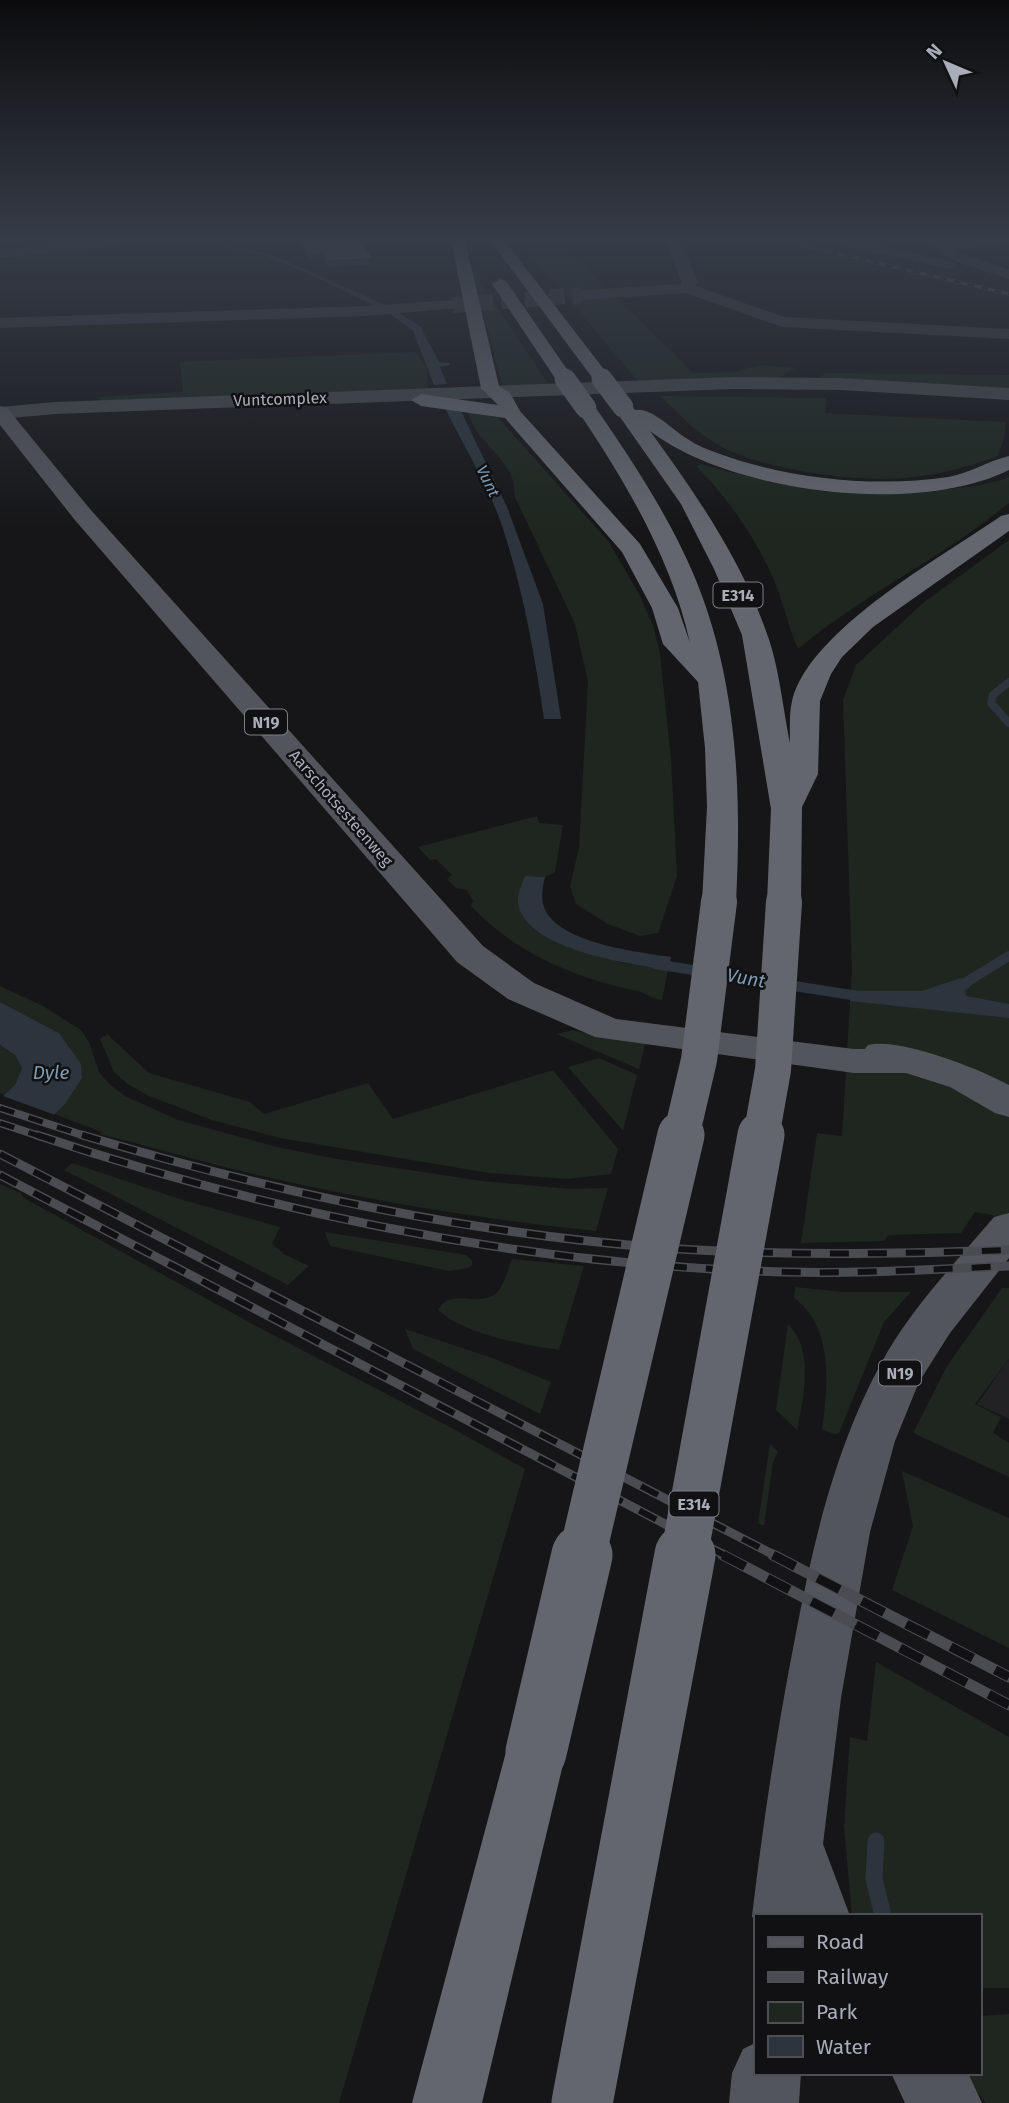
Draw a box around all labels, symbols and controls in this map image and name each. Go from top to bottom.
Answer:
north arrow [911,28,981,98]
text: N [921,39,947,64]
street label: Vuntcomplex [233,388,327,410]
water label: Vunt [472,462,504,500]
road number: E314 [714,582,762,608]
road number: N19 [245,709,287,734]
street label: Aarschotsesteenweg [285,746,397,871]
water label: Vunt [725,963,767,993]
water label: Dyle [33,1061,69,1084]
road number: N19 [879,1360,921,1386]
road number: E314 [670,1492,718,1516]
legend [754,1914,981,2075]
text: Road [816,1929,864,1955]
text: Railway [816,1964,889,1990]
text: Park [816,1999,858,2025]
text: Water [816,2034,871,2060]

